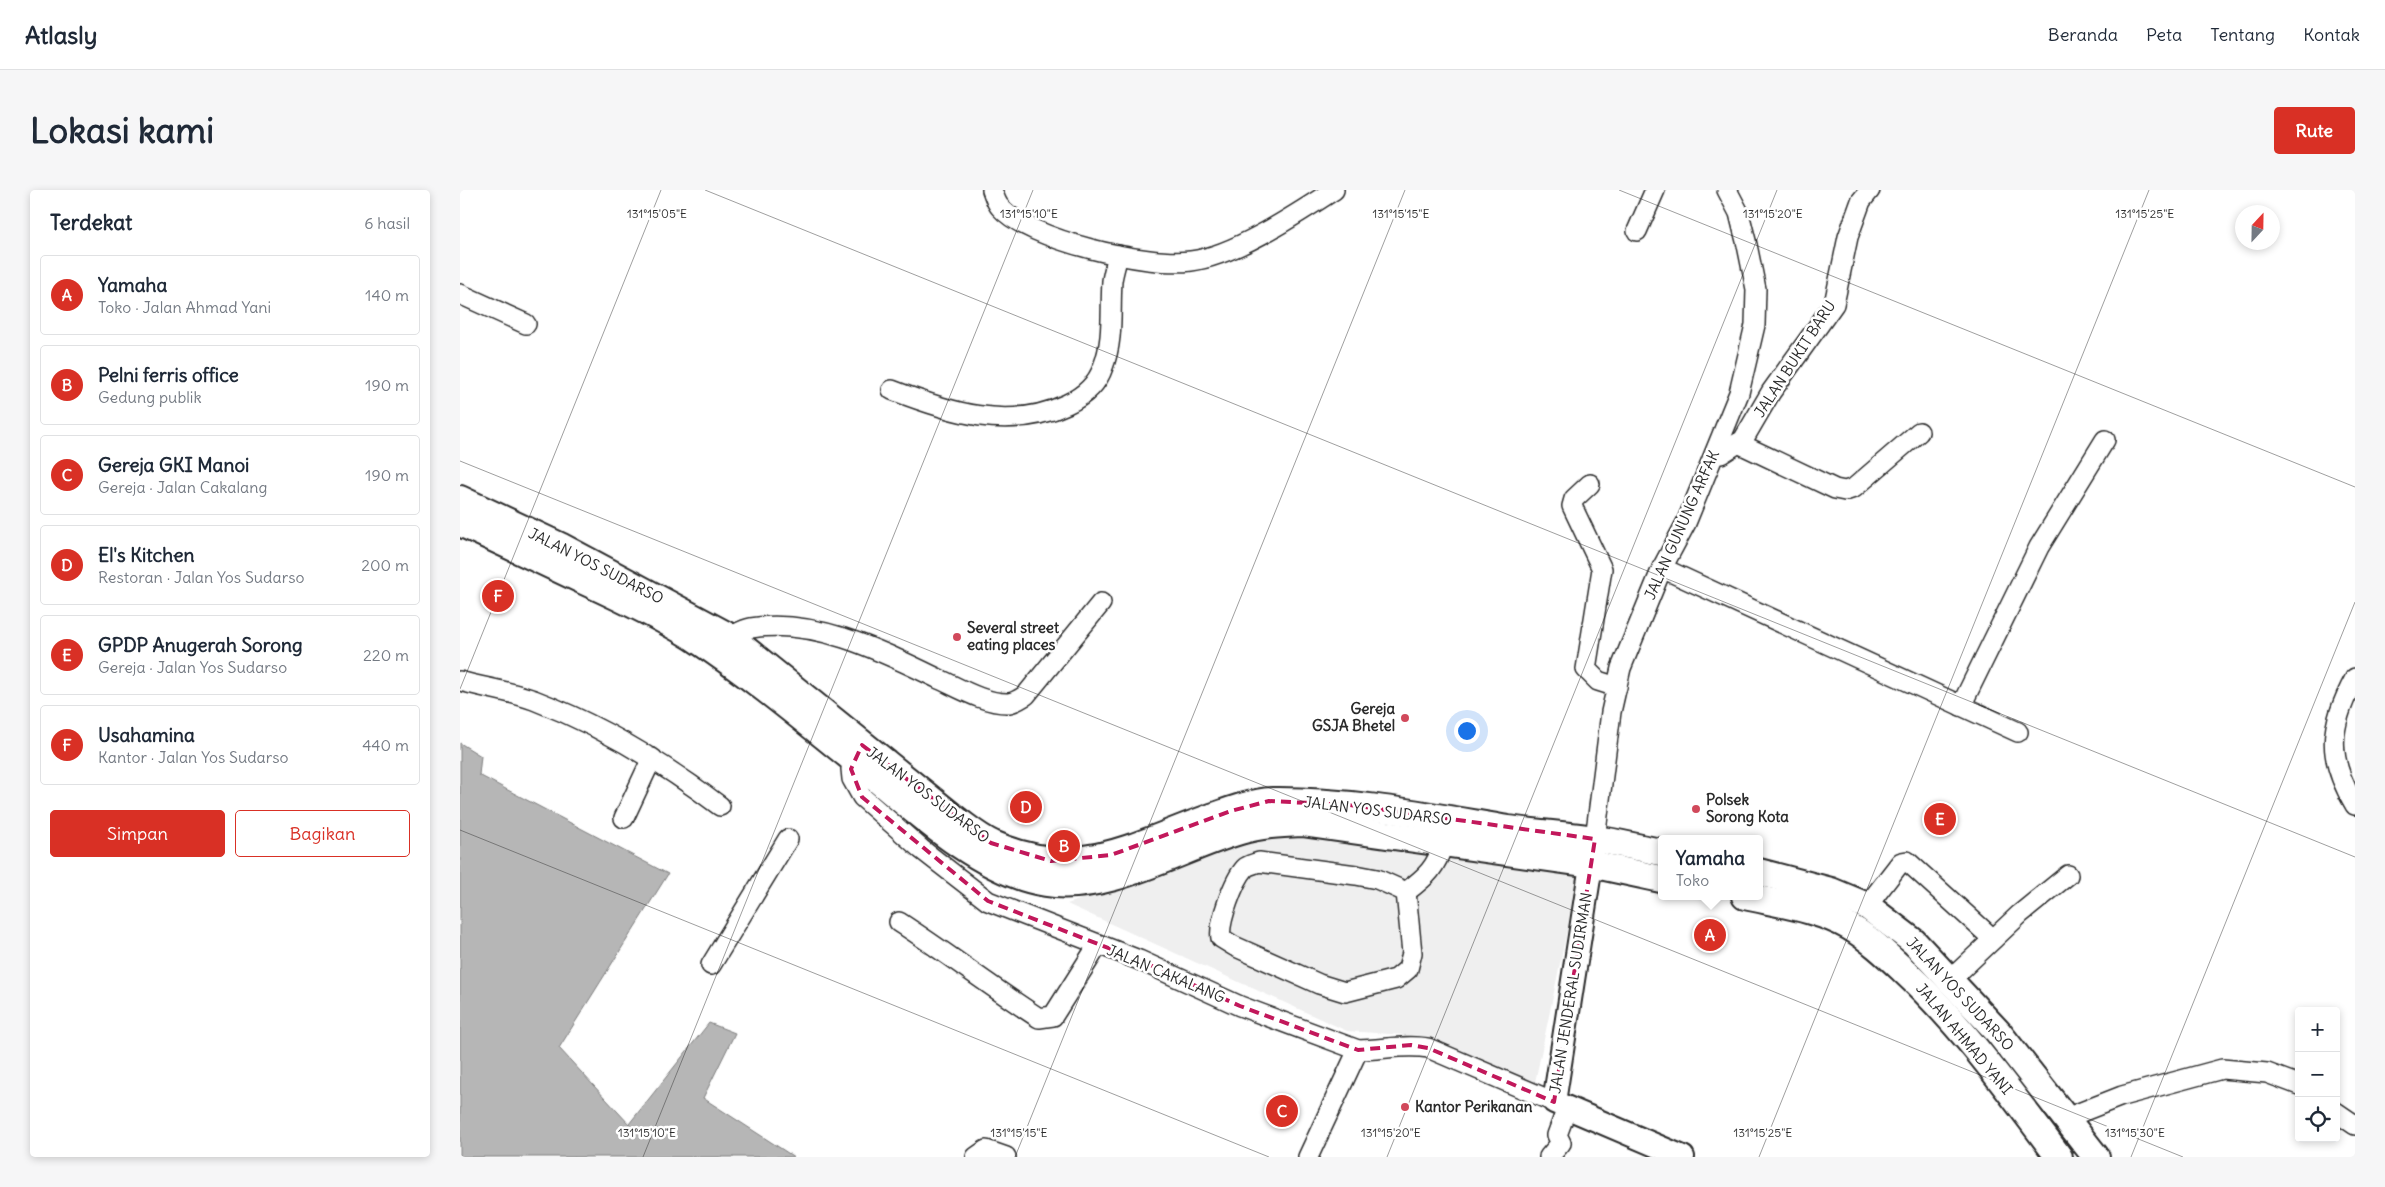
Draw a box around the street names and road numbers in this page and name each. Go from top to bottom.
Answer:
street label: JALAN BUKIT BARU [1750,297,1839,421]
street label: JALAN GUNUNG ARFAK [1640,447,1723,602]
street label: JALAN YOS SUDARSO [526,523,667,608]
street label: JALAN YOS SUDARSO [863,742,994,847]
street label: JALAN YOS SUDARSO [1303,792,1453,829]
street label: JALAN JENDERAL SUDIRMAN [1545,891,1596,1095]
street label: JALAN YOS SUDARSO [1903,933,2018,1055]
street label: JALAN CAKALANG [1104,940,1228,1007]
street label: JALAN AHMAD YANI [1912,979,2017,1098]

